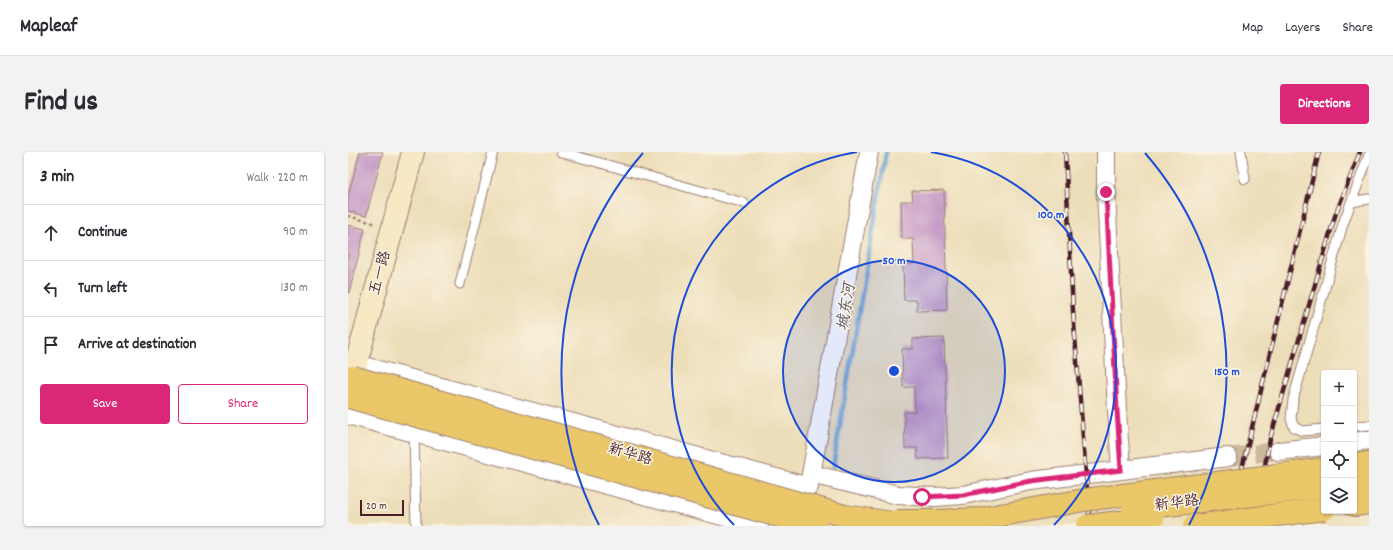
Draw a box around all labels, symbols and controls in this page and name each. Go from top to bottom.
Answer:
text: Mapleaf [20,14,77,41]
text: Map [1242,18,1263,38]
text: Layers [1285,18,1320,38]
text: Share [1342,18,1373,38]
text: Find us [24,84,98,124]
button: Directions [1280,84,1369,124]
text: 3 min [40,166,74,190]
text: Walk · 220 m [247,169,308,188]
route end [1097,183,1115,201]
text: 100 m [1038,207,1064,224]
icon: ahead [40,222,62,244]
text: Continue [78,222,127,244]
text: 90 m [283,223,308,242]
street label: 五一路 [365,248,397,298]
text: 50 m [882,253,906,270]
icon: left [40,278,62,300]
text: Turn left [78,278,127,300]
text: 130 m [280,279,308,298]
water label: 城东河 [832,279,863,333]
icon: arrive [40,334,62,356]
text: Arrive at destination [78,334,196,356]
centre of rings [887,364,901,378]
text: 150 m [1214,364,1240,381]
map controls [1321,370,1357,514]
button: + [1321,370,1357,406]
button: Save [40,384,170,424]
button: Share [178,384,308,424]
button: − [1321,406,1357,442]
street label: 新华路 [605,438,655,472]
button: locate [1321,442,1357,478]
button: layers [1321,478,1357,514]
route start [913,488,931,506]
street label: 新华路 [1153,490,1201,518]
scale bar [360,498,404,517]
text: 20 m [366,499,387,515]

